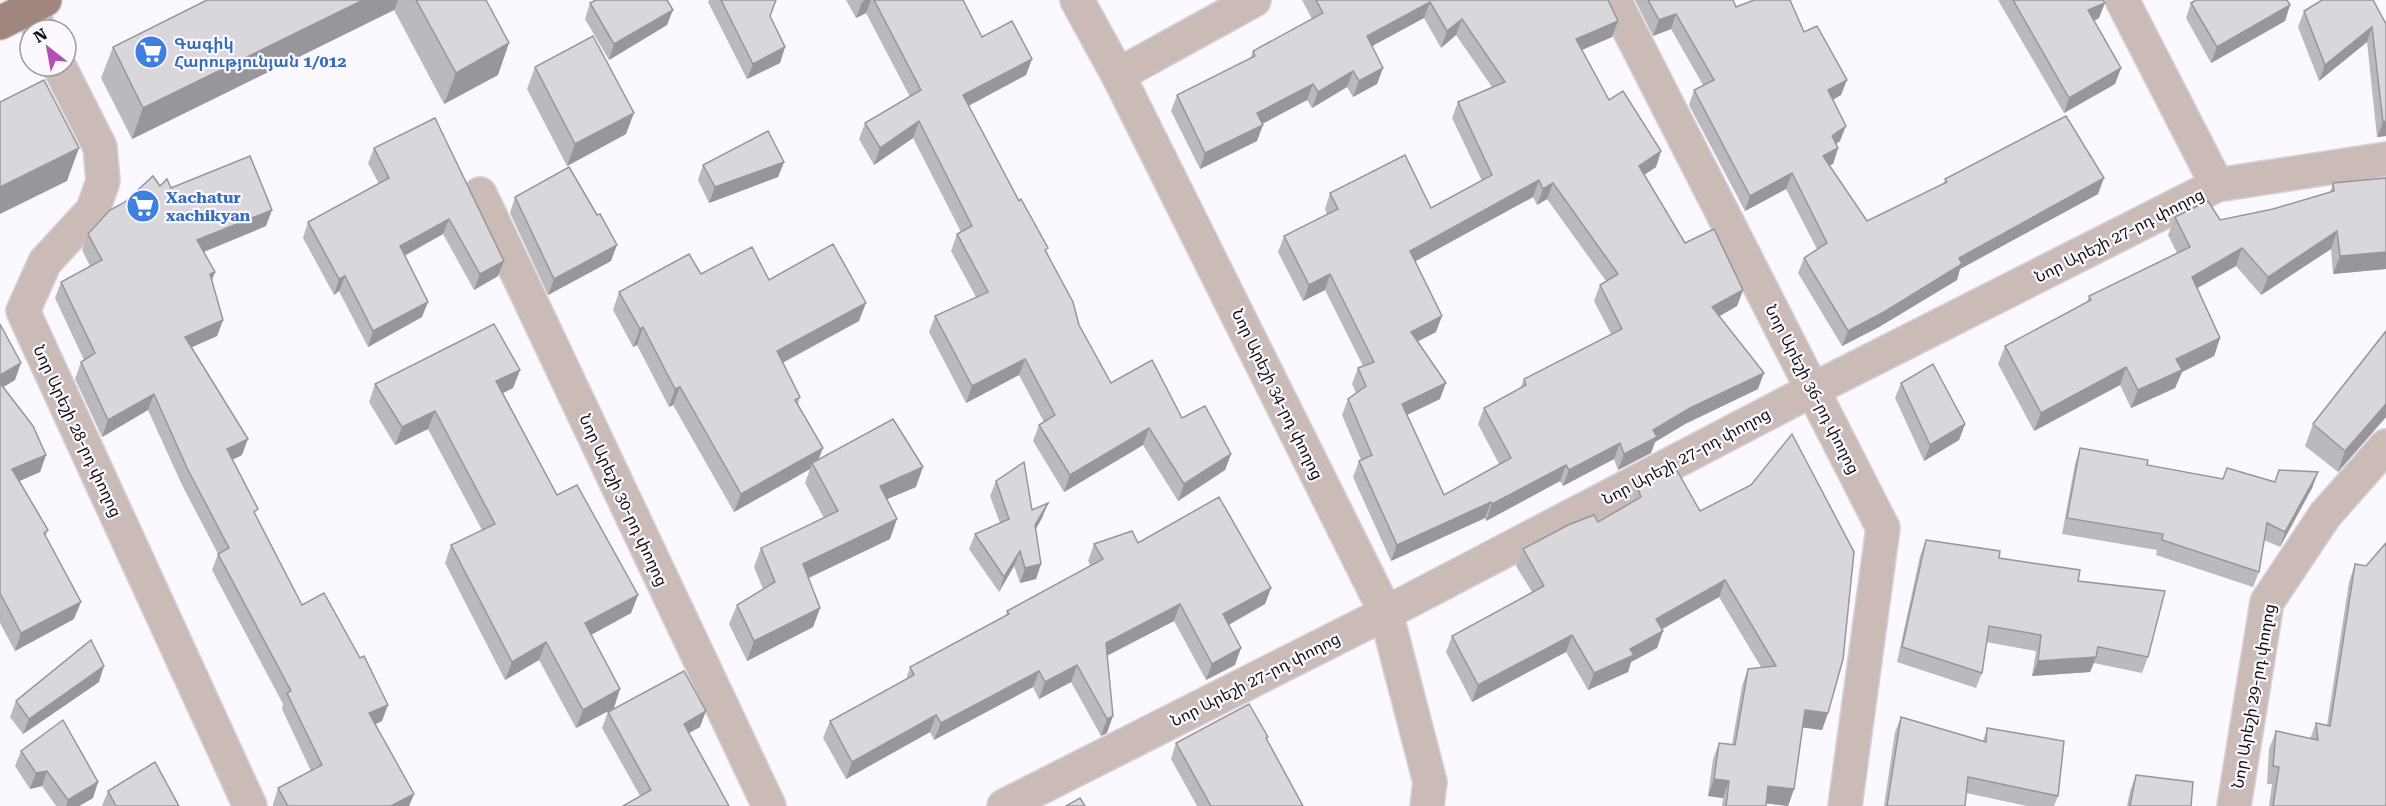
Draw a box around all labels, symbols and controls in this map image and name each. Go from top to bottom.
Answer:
north arrow [18,18,78,78]
text: N [30,24,51,47]
supermarket icon: Գագիկ Հարությունյան 1/012 [133,34,169,70]
place label: Գագիկ Հարությունյան 1/012 [174,34,346,71]
street label: Նոր Արեշի 27-րդ փողոց [2031,184,2207,286]
supermarket icon: Xachatur xachikyan [125,188,161,224]
place label: Xachatur xachikyan [166,188,251,225]
street label: Նոր Արեշի 36-րդ փողոց [1762,301,1864,477]
street label: Նոր Արեշի 34-րդ փողոց [1228,306,1327,483]
street label: Նոր Արեշի 28-րդ փողոց [29,342,126,520]
street label: Նոր Արեշի 27-րդ փողոց [1599,404,1773,509]
street label: Նոր Արեշի 30-րդ փողոց [575,411,672,589]
street label: Նոր Արեշի 29-րդ փողոց [2228,602,2279,790]
street label: Նոր Արեշի 27-րդ փողոց [1167,628,1343,730]

